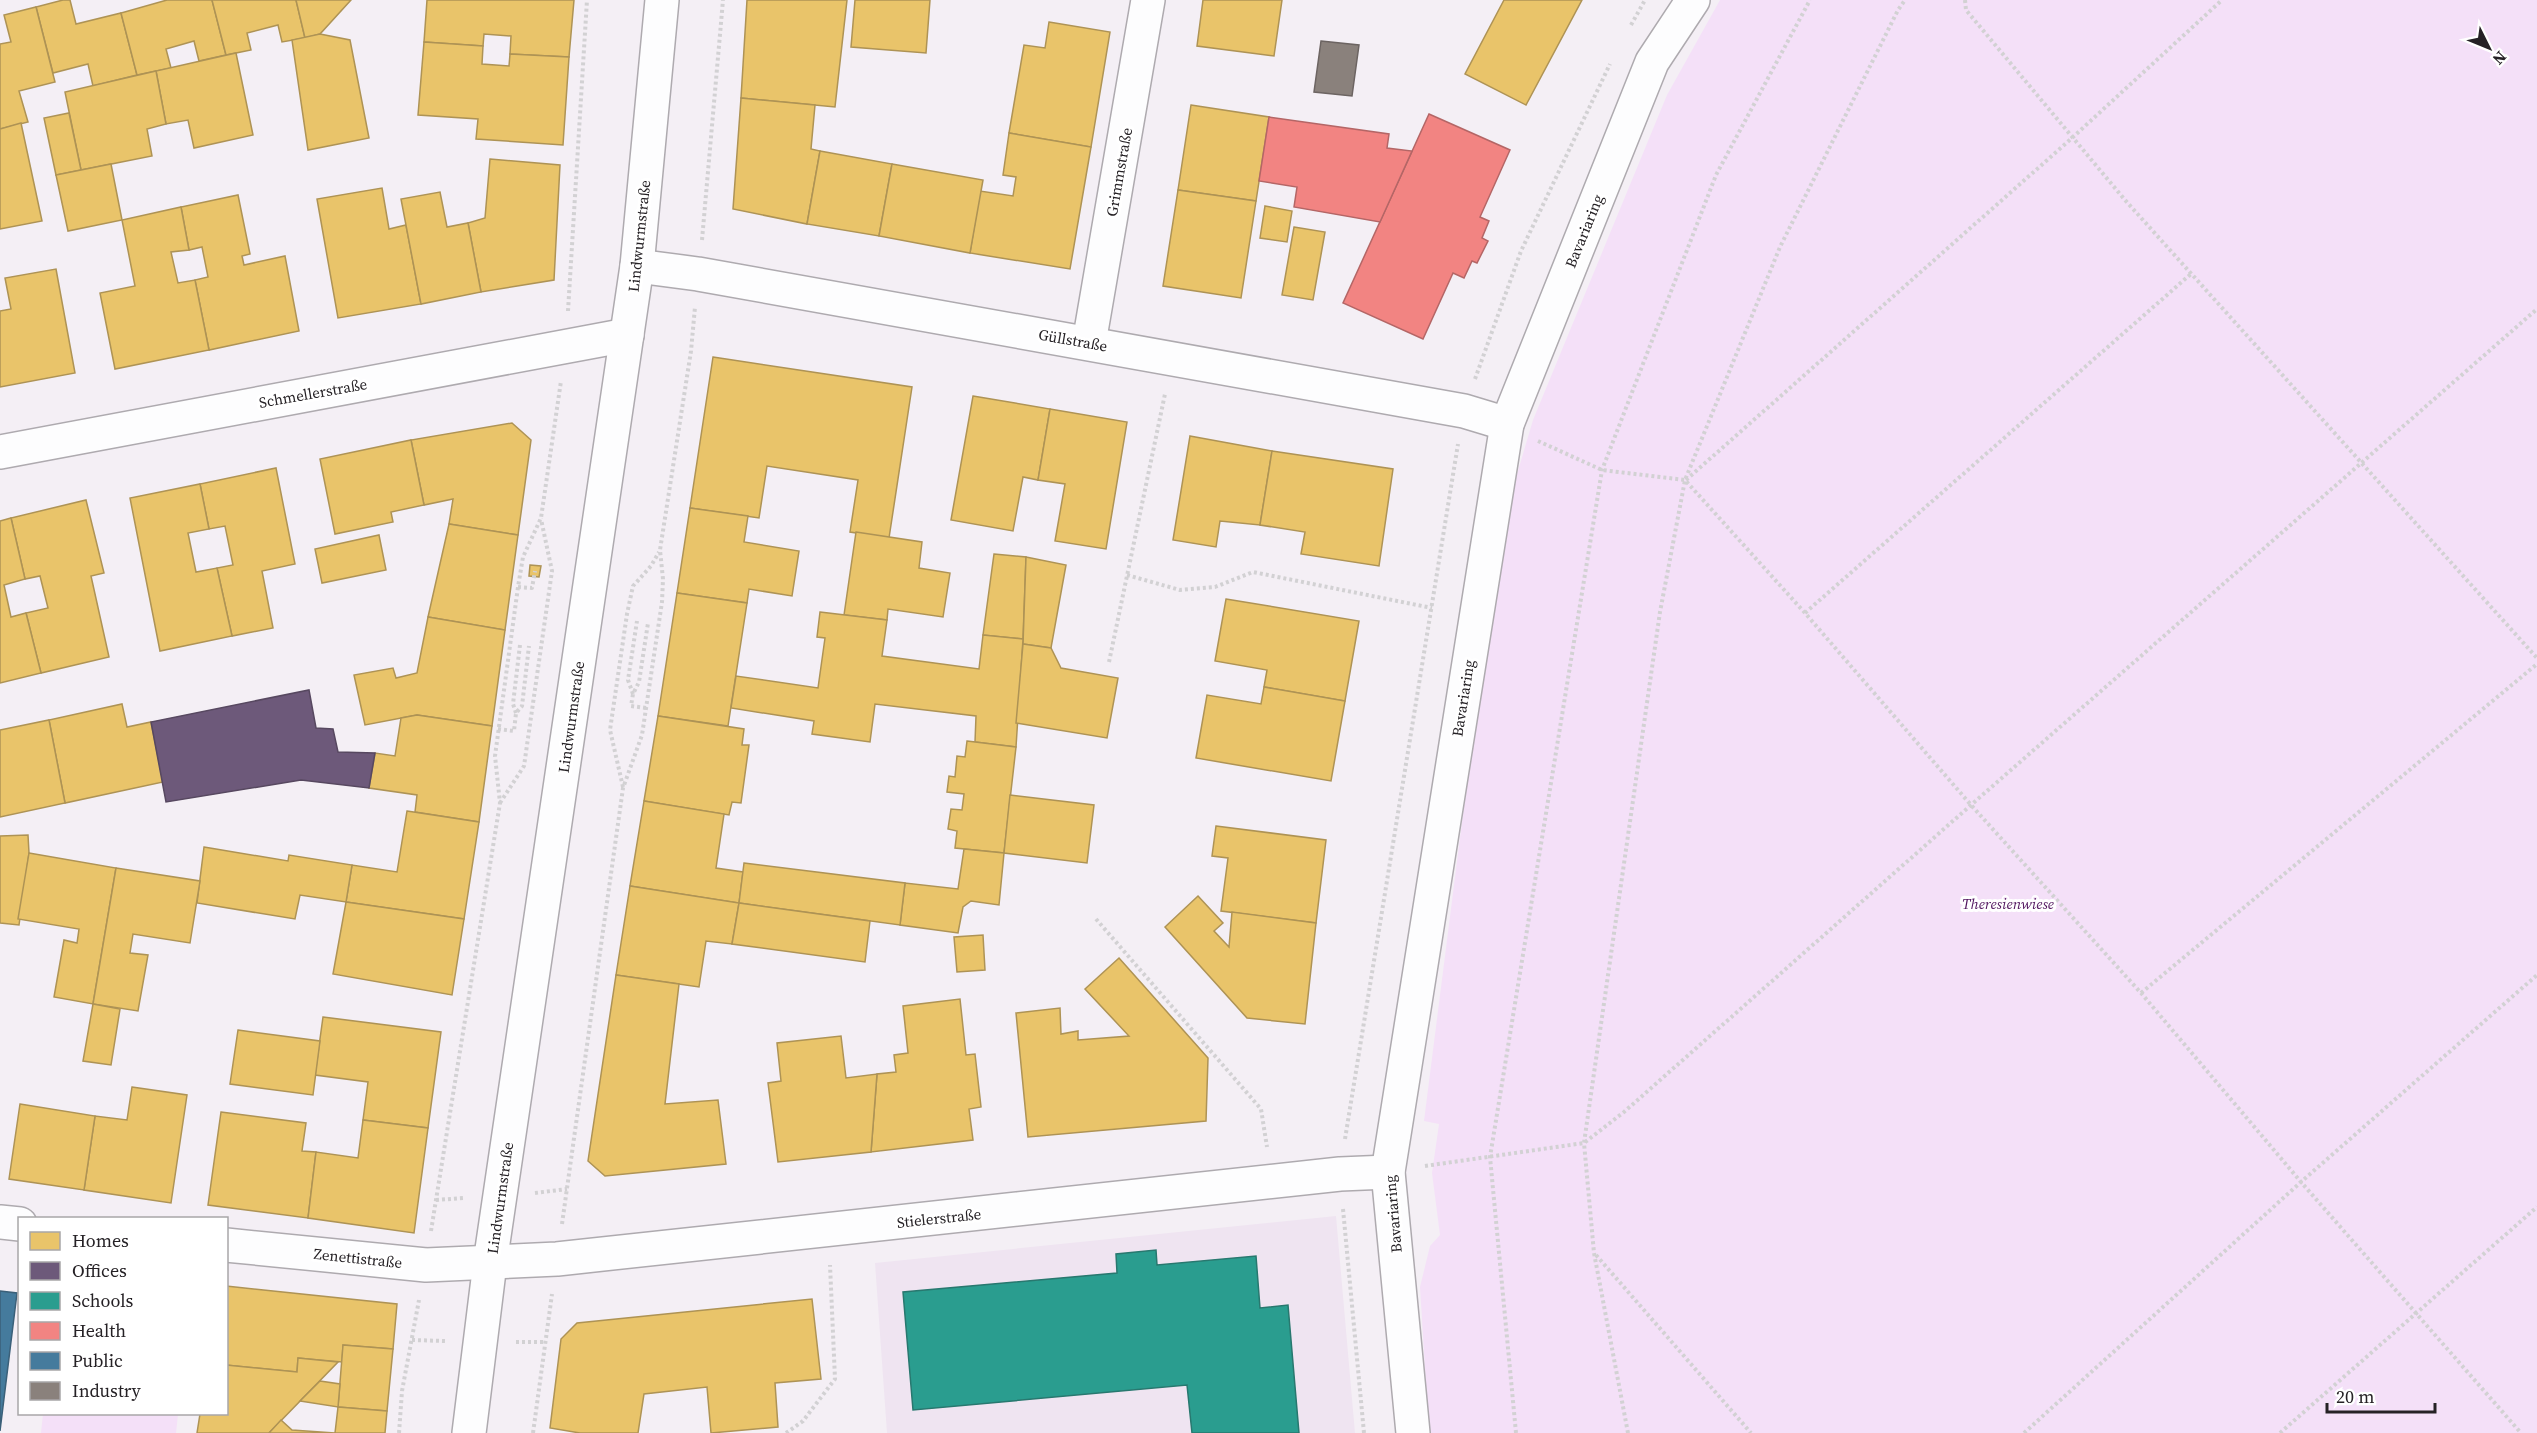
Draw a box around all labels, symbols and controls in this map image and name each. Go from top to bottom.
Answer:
north arrow [2459,18,2519,78]
text: N [2488,46,2512,70]
street label: Grimmstraße [1101,126,1137,218]
street label: Lindwurmstraße [623,179,655,293]
street label: Bavariaring [1560,191,1608,271]
street label: Güllstraße [1037,324,1109,356]
street label: Schmellerstraße [257,373,369,413]
street label: Bavariaring [1447,658,1479,738]
street label: Lindwurmstraße [553,659,589,774]
park label: Theresienwiese [1962,893,2054,914]
street label: Lindwurmstraße [482,1140,518,1255]
street label: Bavariaring [1379,1174,1407,1254]
street label: Stielerstraße [896,1203,982,1233]
legend [18,1217,228,1415]
text: Homes [72,1228,129,1253]
street label: Zenettistraße [313,1243,404,1273]
text: Offices [72,1258,127,1283]
text: Schools [72,1288,134,1313]
text: Health [72,1318,126,1343]
text: Public [72,1348,123,1373]
scale bar [2327,1376,2435,1414]
text: Industry [72,1378,142,1403]
text: 20 m [2336,1384,2374,1409]

